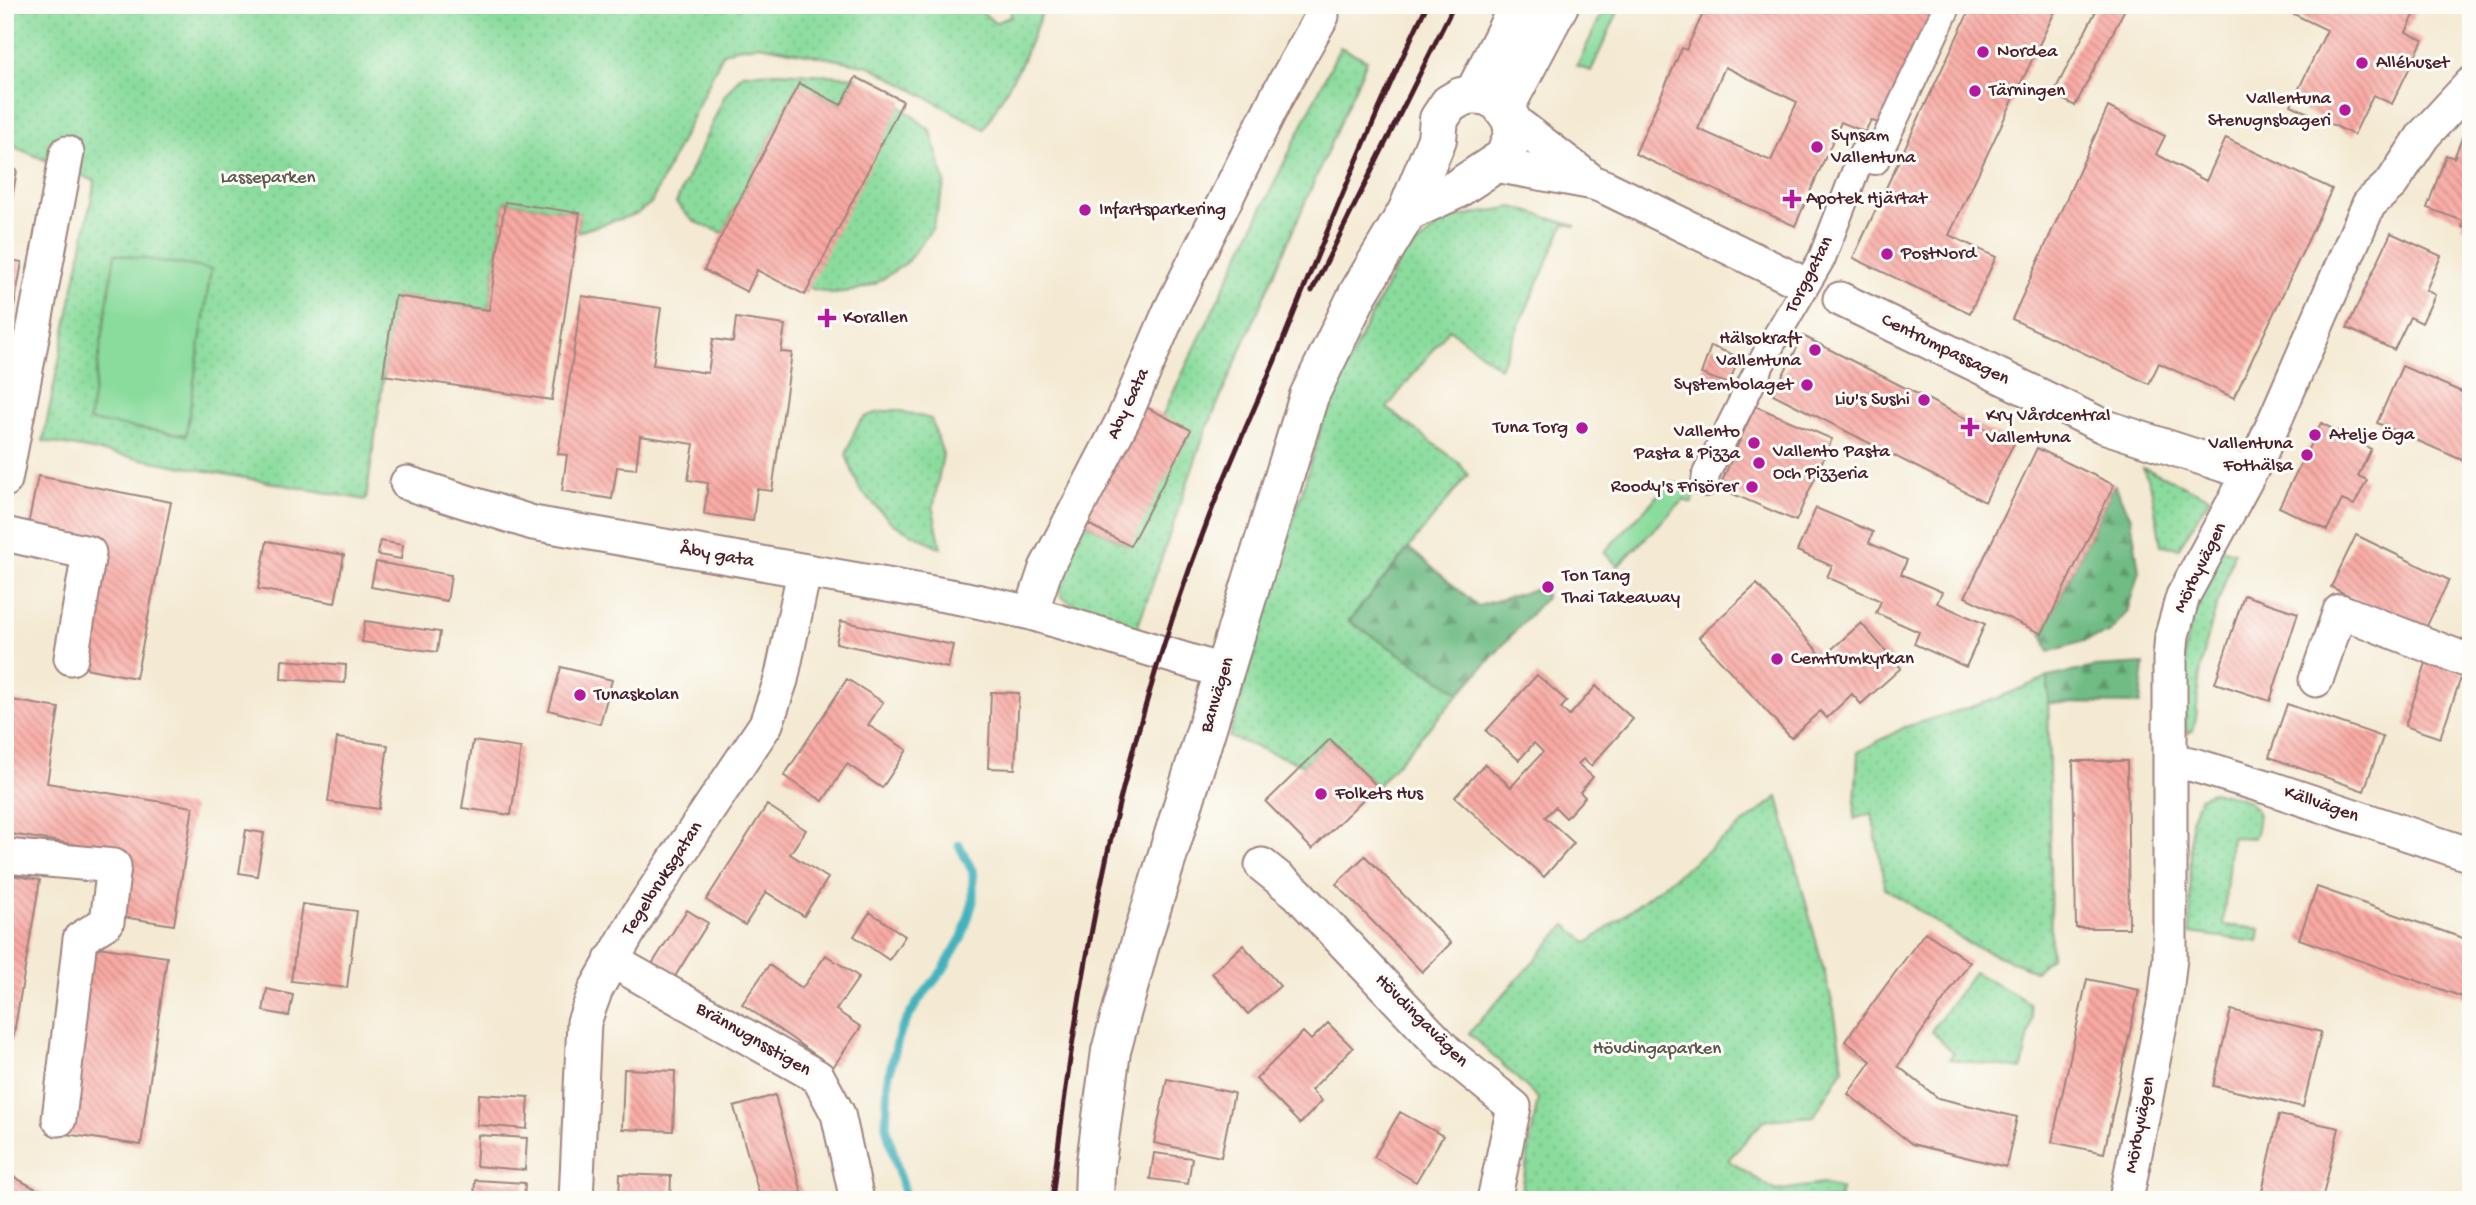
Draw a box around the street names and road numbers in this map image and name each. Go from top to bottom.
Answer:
street label: Torggatan [1780,233,1839,318]
street label: Centrumpassagen [1877,309,2013,391]
street label: Aby Gata [1103,363,1156,443]
street label: Mörbyvägen [2169,519,2233,617]
street label: Åby gata [678,537,757,574]
street label: Banvägen [1195,654,1240,737]
street label: Källvägen [2280,781,2362,829]
street label: Tegelbruksgatan [617,817,709,941]
street label: Hövdingavägen [1369,969,1473,1073]
street label: Brännugnsstigen [690,997,815,1082]
street label: Mörbyvägen [2120,1075,2162,1175]

